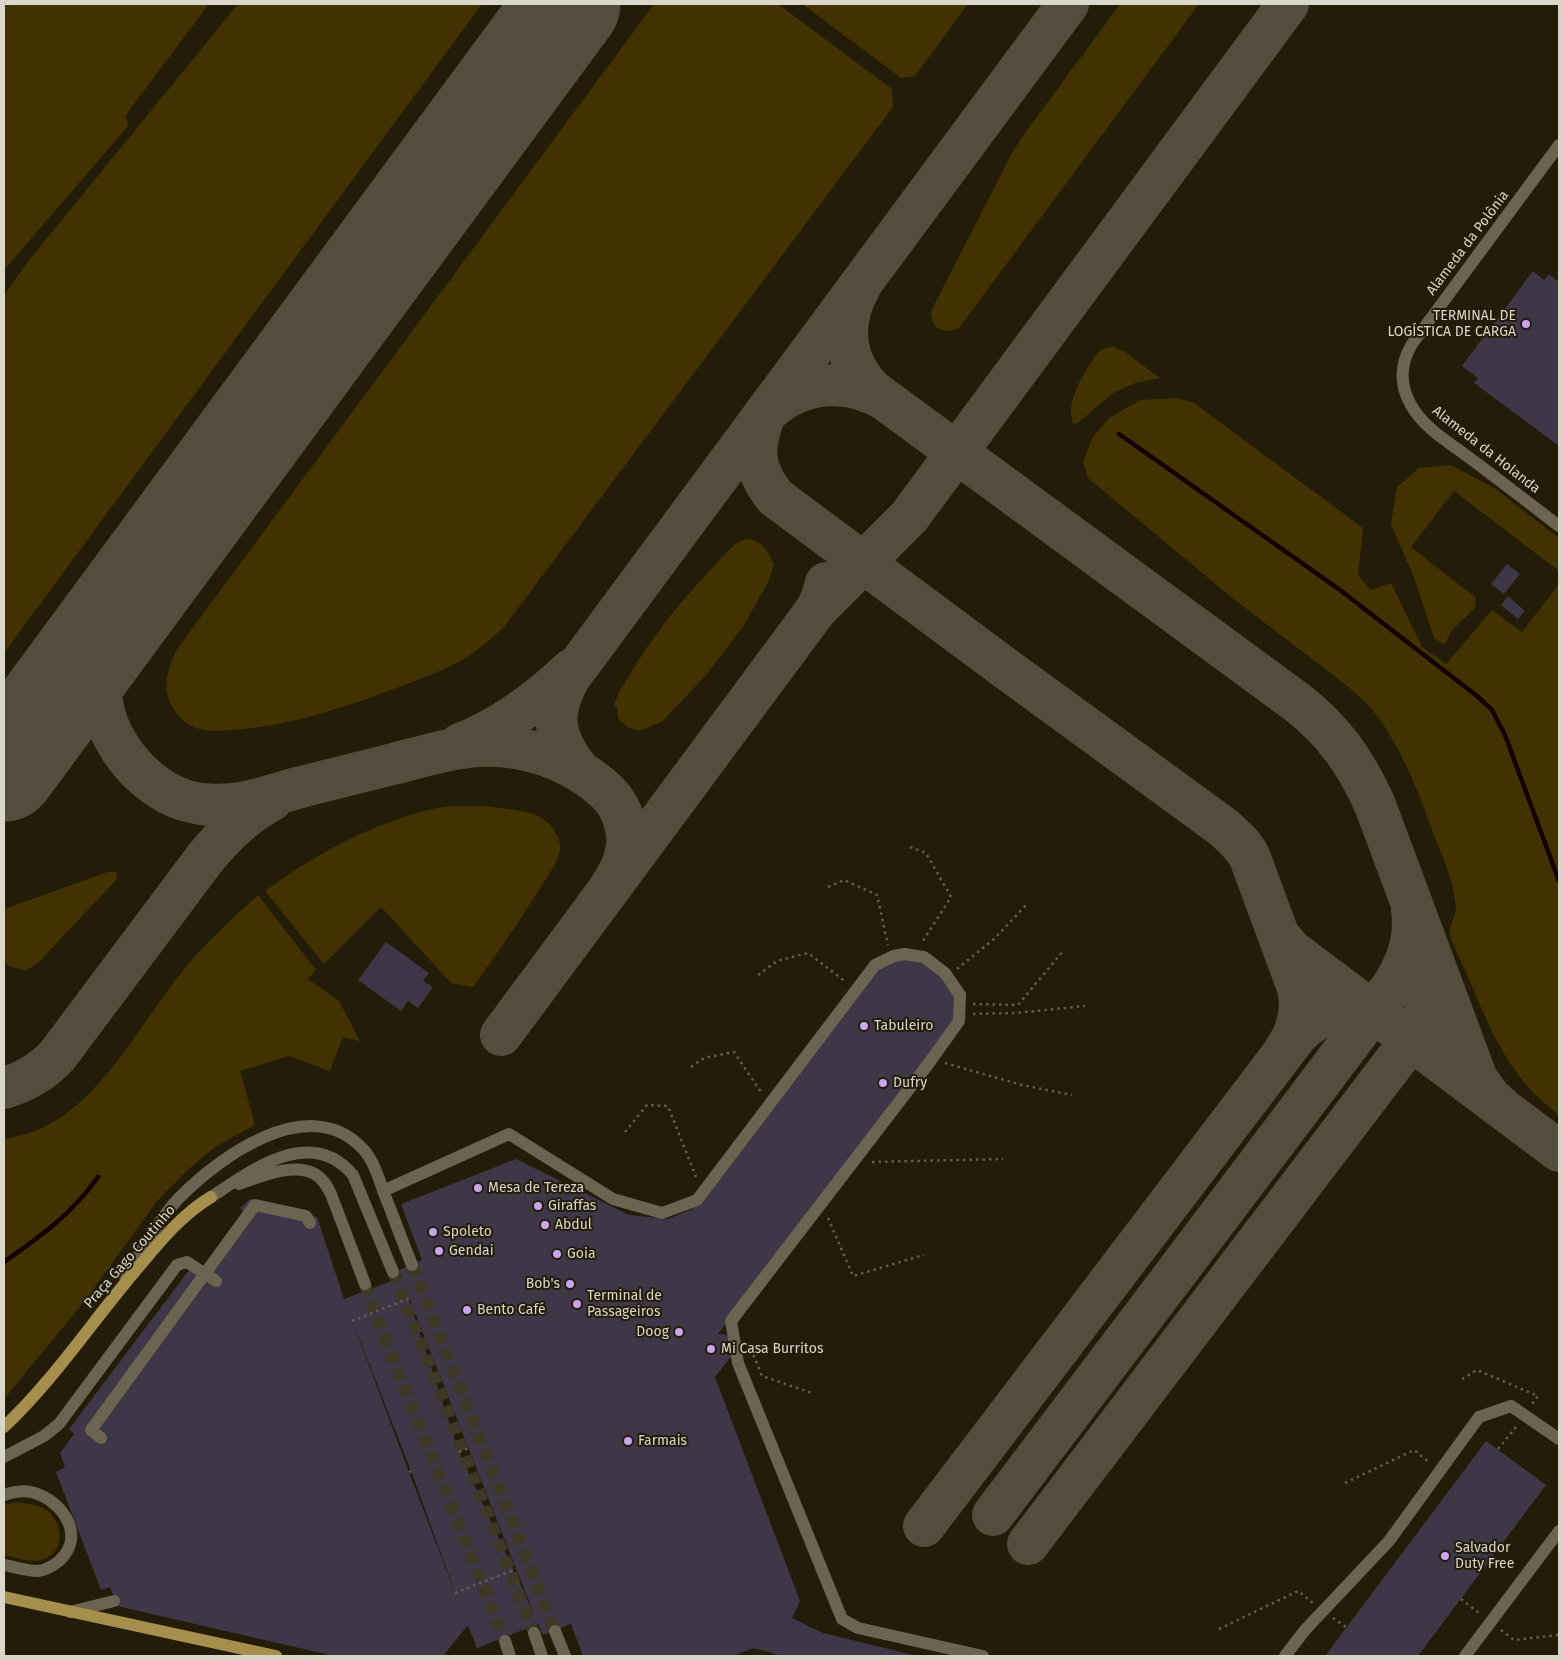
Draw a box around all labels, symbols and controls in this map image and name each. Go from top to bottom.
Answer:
street label: Alameda da Polônia [1423,187,1513,299]
place label: TERMINAL DE LOGÍSTICA DE CARGA [1387,308,1516,341]
marker: TERMINAL DE LOGÍSTICA DE CARGA [1520,318,1532,330]
street label: Alameda da Holanda [1429,403,1543,497]
place label: Tabuleiro [874,1018,933,1034]
marker: Tabuleiro [858,1020,870,1032]
place label: Dufry [893,1075,927,1091]
marker: Dufry [877,1077,889,1089]
place label: Mesa de Tereza [488,1180,584,1196]
marker: Mesa de Tereza [472,1182,484,1194]
place label: Giraffas [548,1198,596,1214]
marker: Giraffas [532,1200,544,1212]
street label: Praça Gago Coutinho [81,1202,179,1312]
place label: Abdul [555,1217,592,1233]
marker: Abdul [539,1219,551,1231]
place label: Spoleto [443,1224,492,1240]
marker: Spoleto [427,1226,439,1238]
place label: Gendai [449,1243,494,1259]
marker: Gendai [433,1245,445,1257]
place label: Goia [567,1246,596,1262]
marker: Goia [551,1248,563,1260]
place label: Bob's [526,1276,560,1292]
marker: Bob's [564,1278,576,1290]
place label: Terminal de Passageiros [587,1288,662,1320]
marker: Terminal de Passageiros [571,1298,583,1310]
place label: Bento Café [477,1302,546,1318]
marker: Bento Café [461,1304,473,1316]
place label: Doog [636,1324,669,1340]
marker: Doog [673,1326,685,1338]
place label: Mi Casa Burritos [721,1341,823,1357]
marker: Mi Casa Burritos [705,1343,717,1355]
place label: Farmais [638,1433,687,1449]
marker: Farmais [622,1435,634,1447]
place label: Salvador Duty Free [1455,1540,1514,1572]
marker: Salvador Duty Free [1439,1550,1451,1562]

